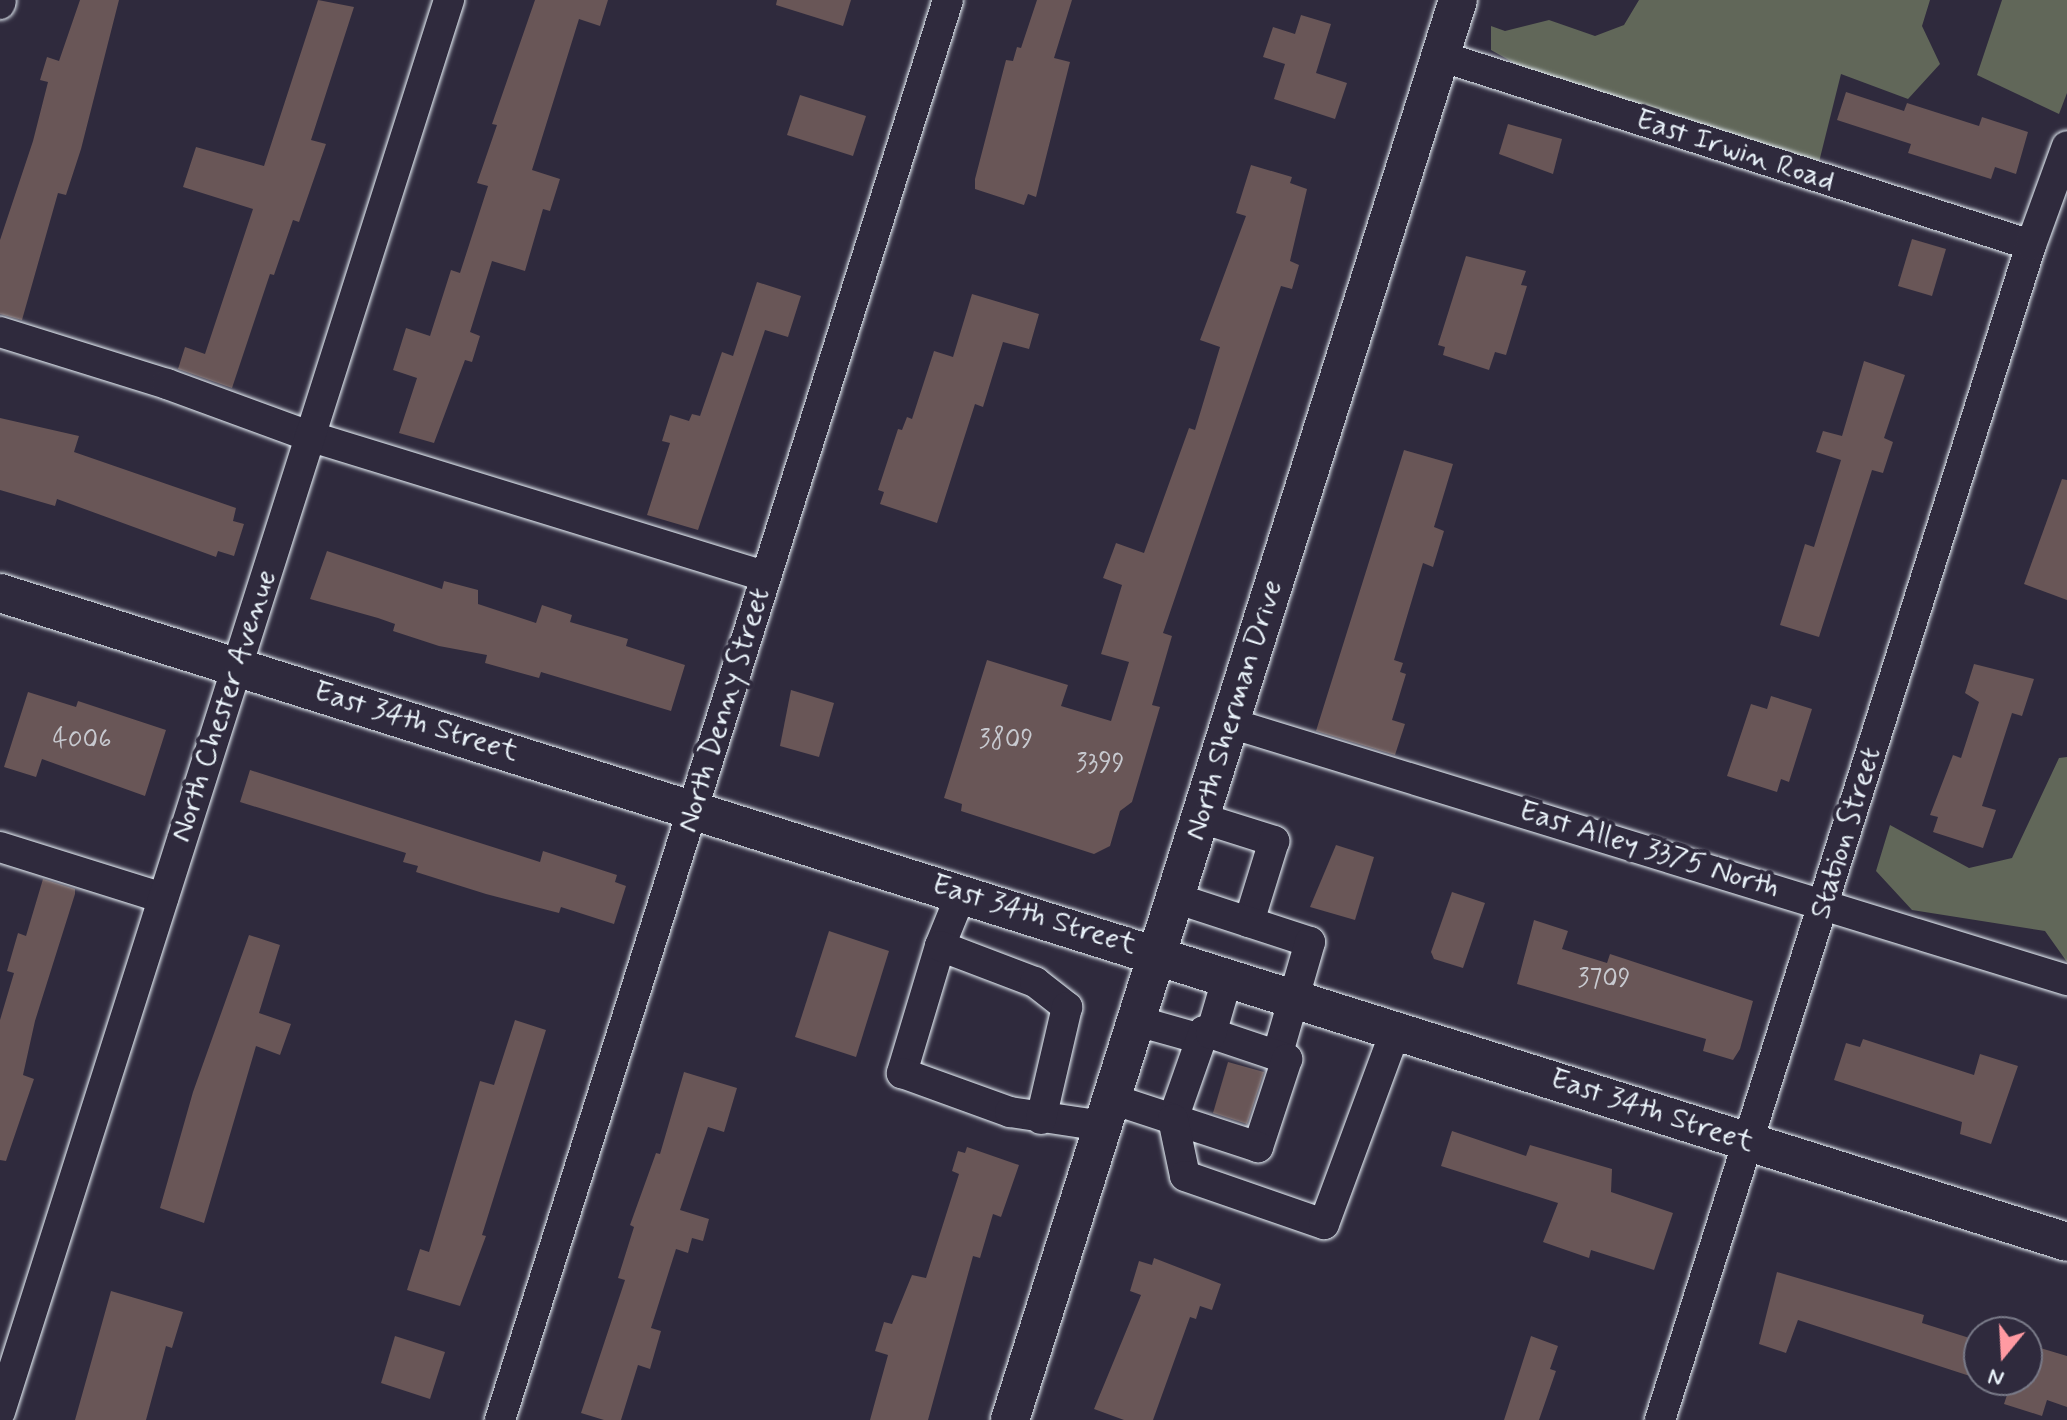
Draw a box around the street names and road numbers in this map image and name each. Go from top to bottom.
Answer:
street label: East Irwin Road [1631,102,1839,200]
street label: North Chester Avenue [164,567,284,845]
street label: North Sherman Drive [1178,577,1290,843]
street label: North Denny Street [669,581,779,839]
street label: East 34th Street [309,674,523,770]
street label: Station Street [1802,740,1890,926]
street label: East Alley 3375 North [1514,793,1784,907]
street label: East 34th Street [927,867,1141,963]
street label: East 34th Street [1546,1061,1758,1161]

